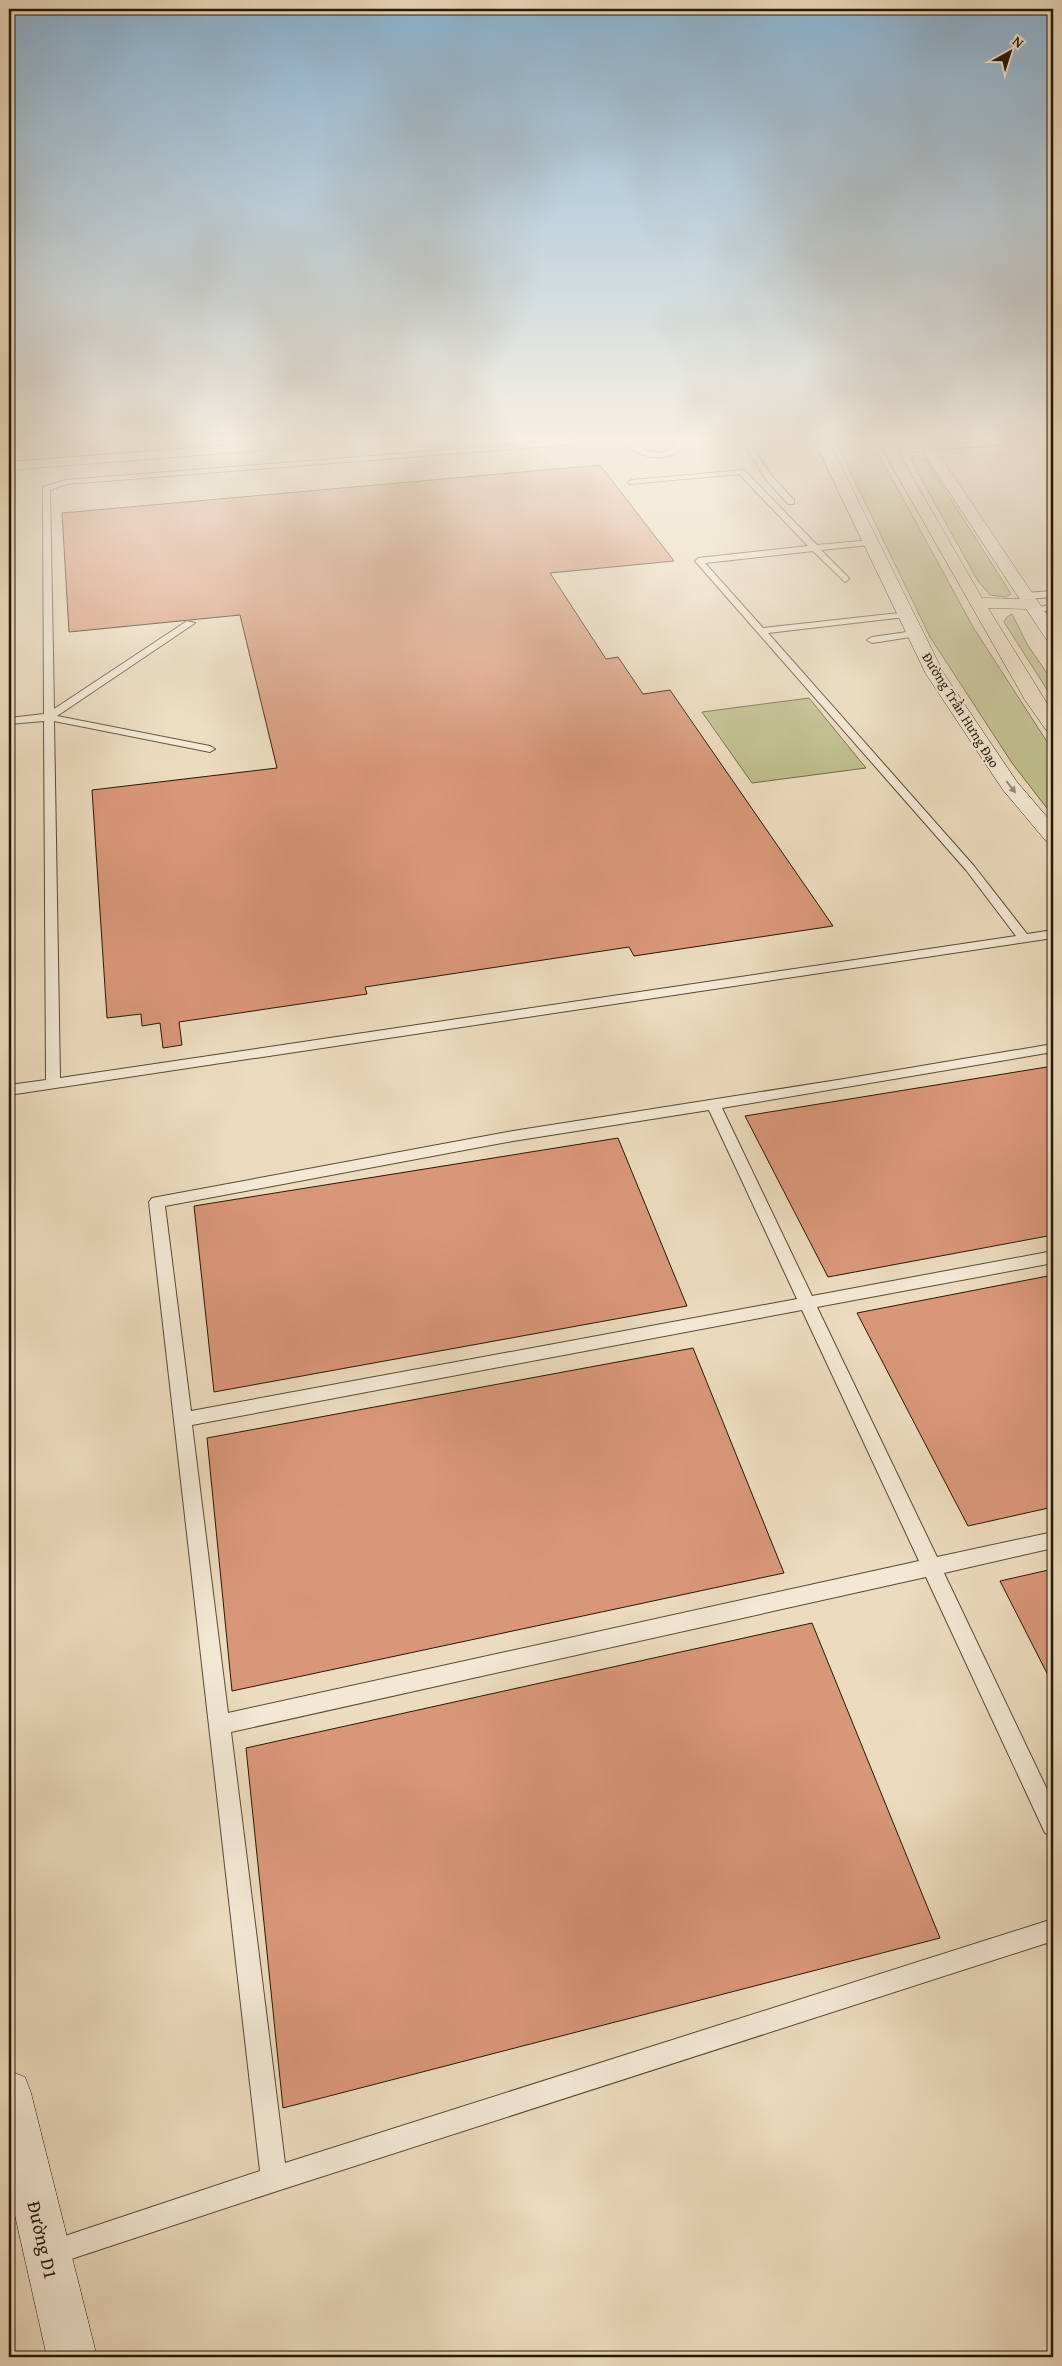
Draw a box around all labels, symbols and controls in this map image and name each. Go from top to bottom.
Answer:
north arrow [984,28,1034,78]
text: N [1008,31,1029,53]
street label: Đường Trần Hưng Đạo [917,648,1005,772]
one-way arrow [1005,780,1016,793]
street label: Đường D1 [20,2198,66,2282]

